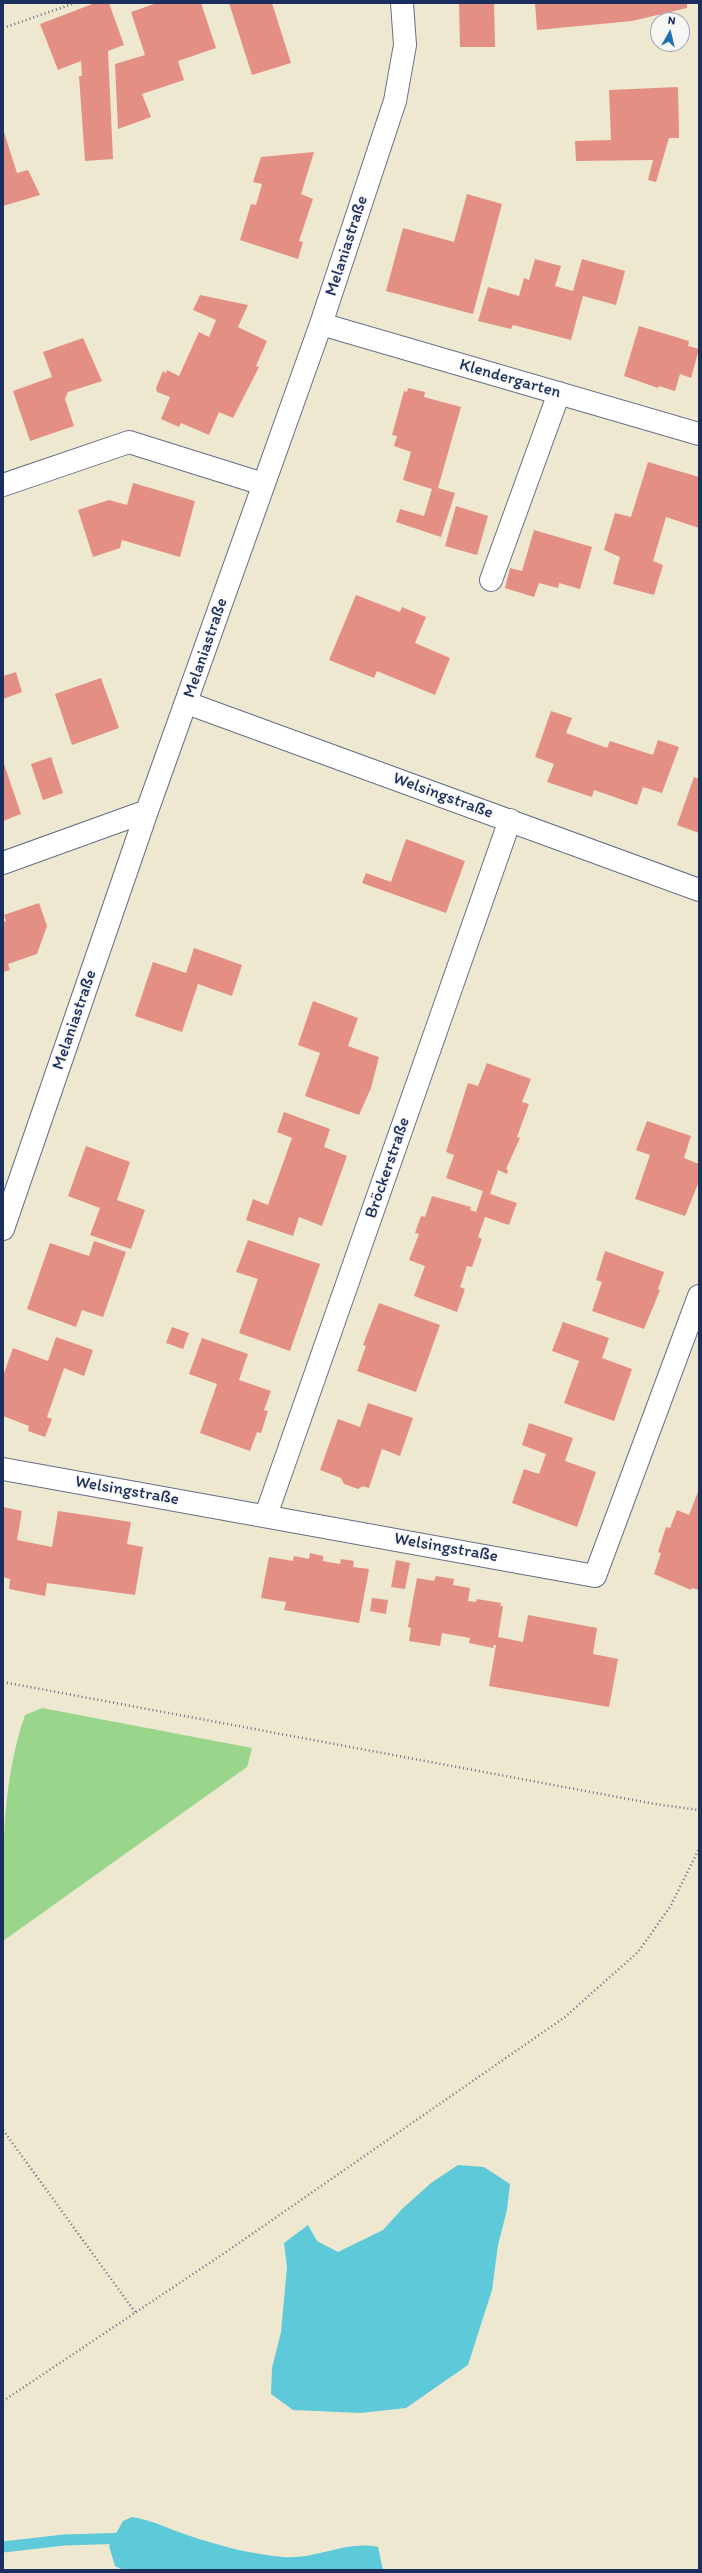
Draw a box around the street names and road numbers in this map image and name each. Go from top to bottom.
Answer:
street label: Melaniastraße [321,193,373,299]
street label: Klendergarten [457,355,563,403]
street label: Melaniastraße [179,595,233,701]
street label: Welsingstraße [390,768,496,824]
street label: Melaniastraße [48,967,102,1073]
street label: Bröckerstraße [361,1115,415,1221]
street label: Welsingstraße [73,1472,181,1510]
street label: Welsingstraße [392,1529,500,1567]

